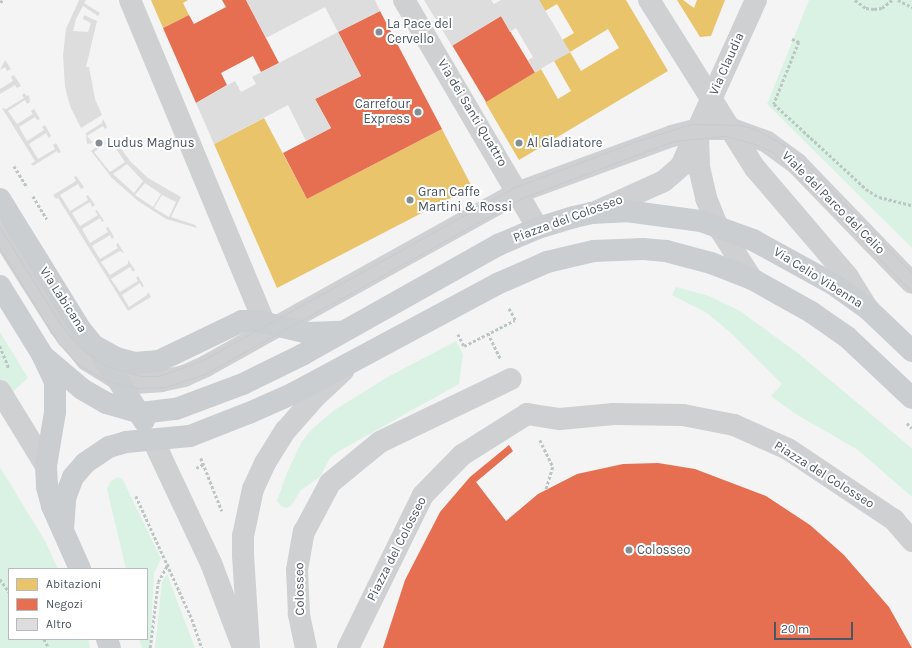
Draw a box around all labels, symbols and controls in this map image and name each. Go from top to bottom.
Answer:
place label: La Pace del Cervello [387,17,452,48]
marker: La Pace del Cervello [374,27,384,37]
street label: Via Claudia [706,30,748,98]
street label: Via dei Santi Quattro [434,56,510,170]
place label: Carrefour Express [355,97,410,128]
marker: Carrefour Express [413,107,423,117]
place label: Ludus Magnus [107,135,194,151]
place label: Al Gladiatore [527,135,602,151]
marker: Ludus Magnus [94,138,104,148]
marker: Al Gladiatore [514,138,524,148]
street label: Viale del Parco del Celio [778,148,888,258]
place label: Gran Caffe Martini & Rossi [418,185,512,216]
street label: Piazza del Colosseo [511,192,625,246]
marker: Gran Caffe Martini & Rossi [405,195,415,205]
street label: Via Celio Vibenna [771,244,865,312]
street label: Via Labicana [36,264,90,336]
street label: Piazza del Colosseo [771,438,877,512]
street label: Piazza del Colosseo [364,494,430,604]
place label: Colosseo [637,542,690,558]
marker: Colosseo [624,545,634,555]
street label: Colosseo [292,562,308,616]
legend [8,568,148,640]
text: Abitazioni [46,577,101,591]
text: Negozi [46,597,83,611]
scale bar [776,614,855,640]
text: Altro [46,617,72,631]
text: 20 m [781,622,809,636]

